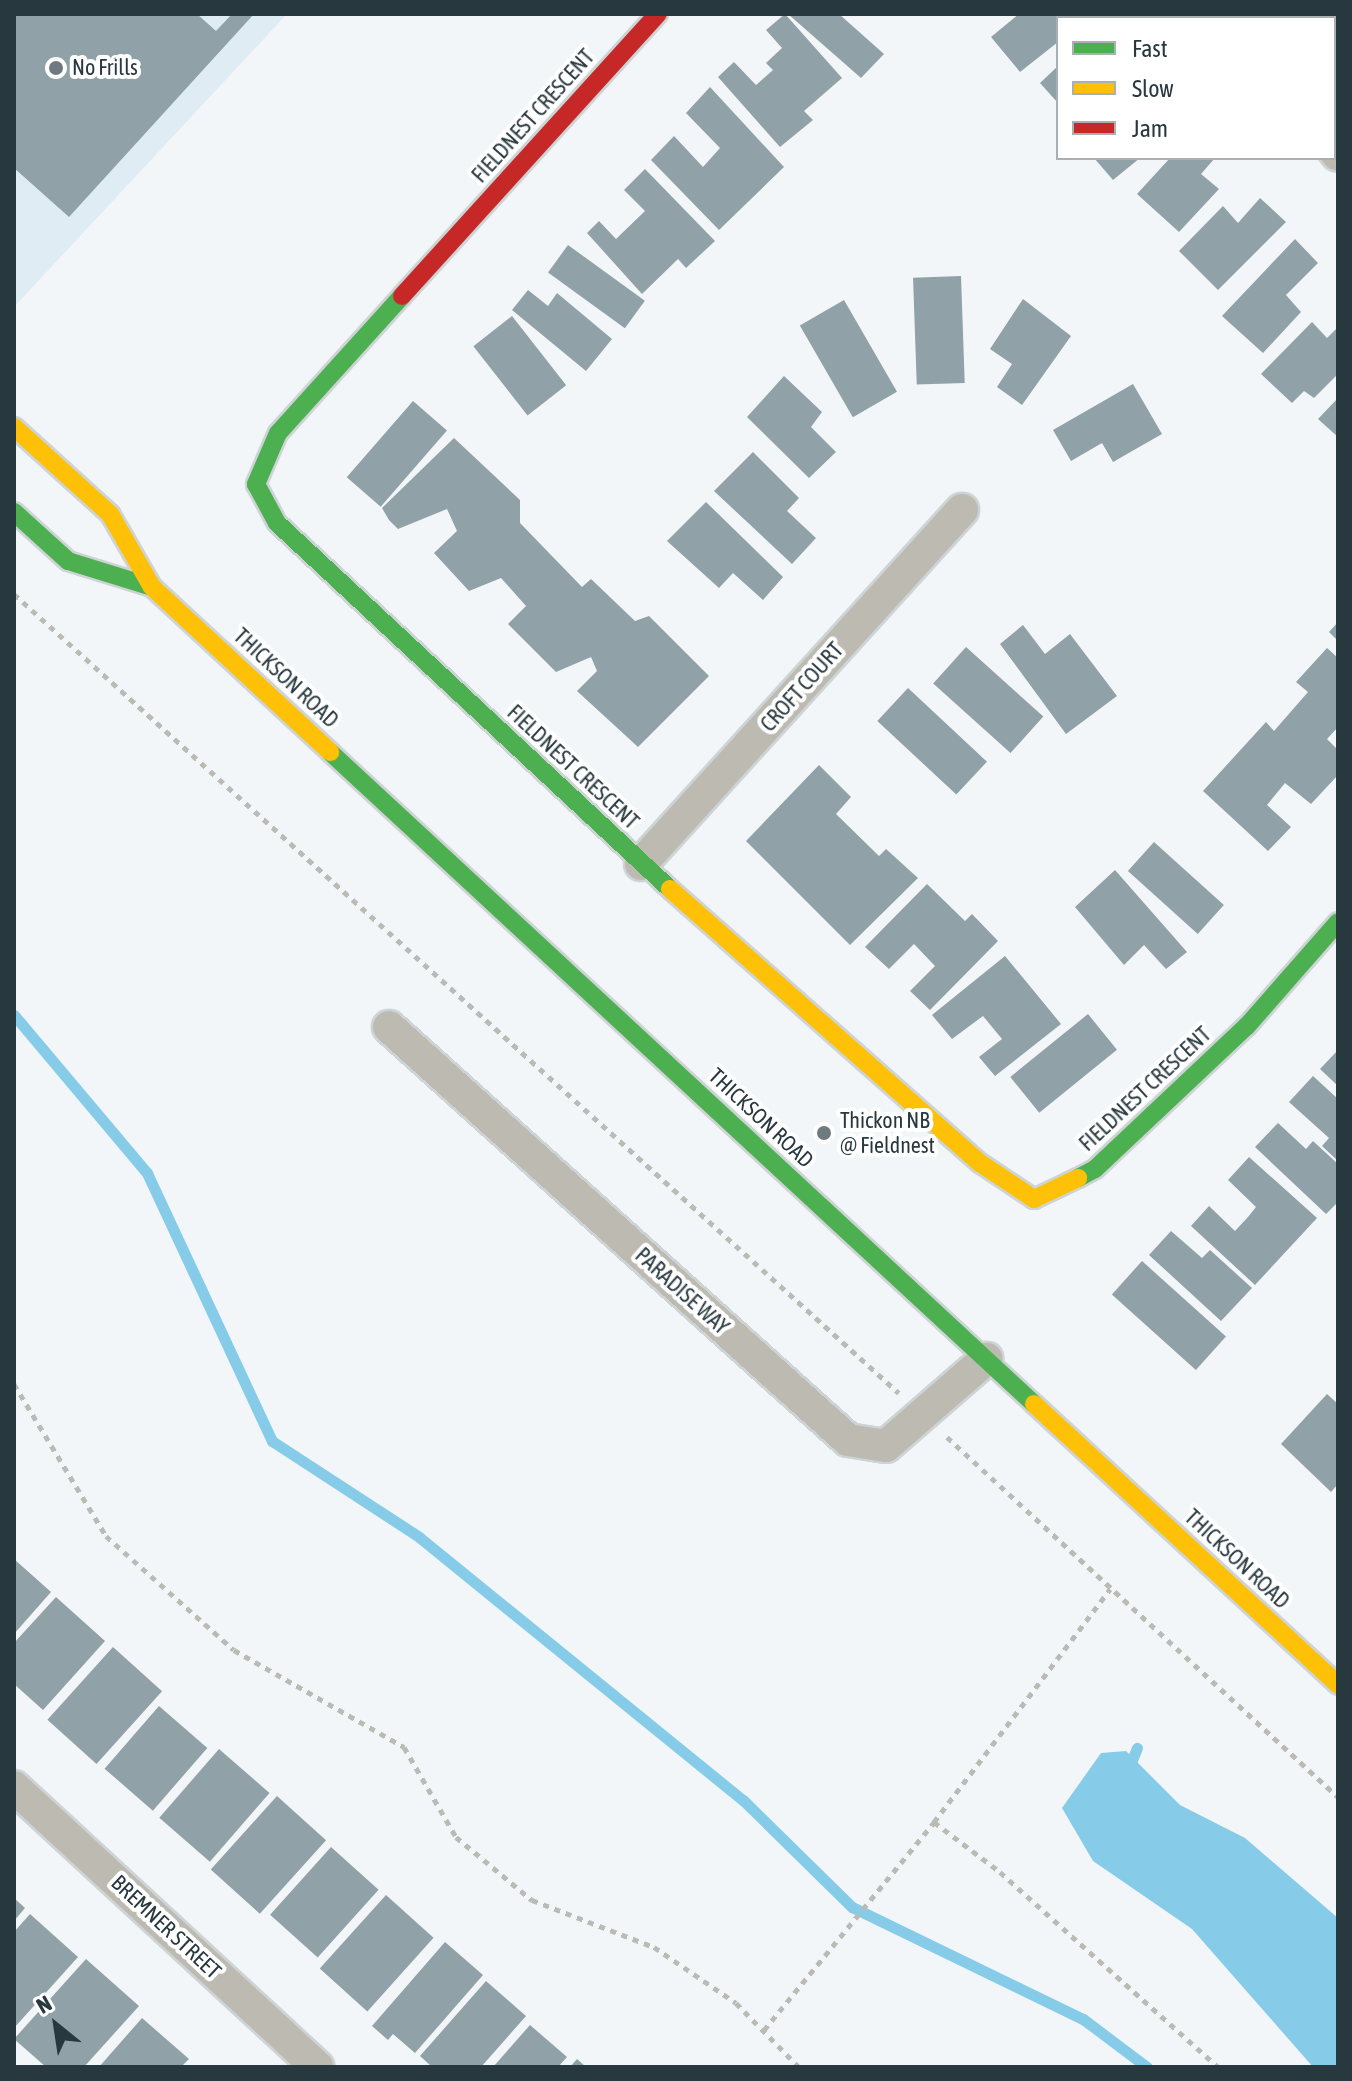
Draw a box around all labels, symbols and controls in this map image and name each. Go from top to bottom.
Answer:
legend [1056,16,1336,160]
text: Fast [1132,35,1168,62]
street label: FIELDNEST CRESCENT [466,44,600,188]
place label: No Frills [72,55,138,81]
marker: No Frills [47,59,65,77]
text: Slow [1132,75,1174,102]
text: Jam [1132,115,1168,142]
street label: THICKSON ROAD [228,623,344,733]
street label: CROFT COURT [755,637,849,737]
street label: FIELDNEST CRESCENT [502,699,644,835]
street label: FIELDNEST CRESCENT [1074,1021,1216,1157]
street label: THICKSON ROAD [703,1063,819,1173]
place label: Thickon NB @ Fieldnest [840,1107,935,1158]
marker: Thickon NB @ Fieldnest [815,1124,833,1142]
street label: PARADISE WAY [630,1242,734,1340]
street label: THICKSON ROAD [1179,1504,1295,1614]
street label: BREMNER STREET [106,1870,226,1984]
north arrow [16,1985,96,2065]
text: N [32,1990,56,2019]

